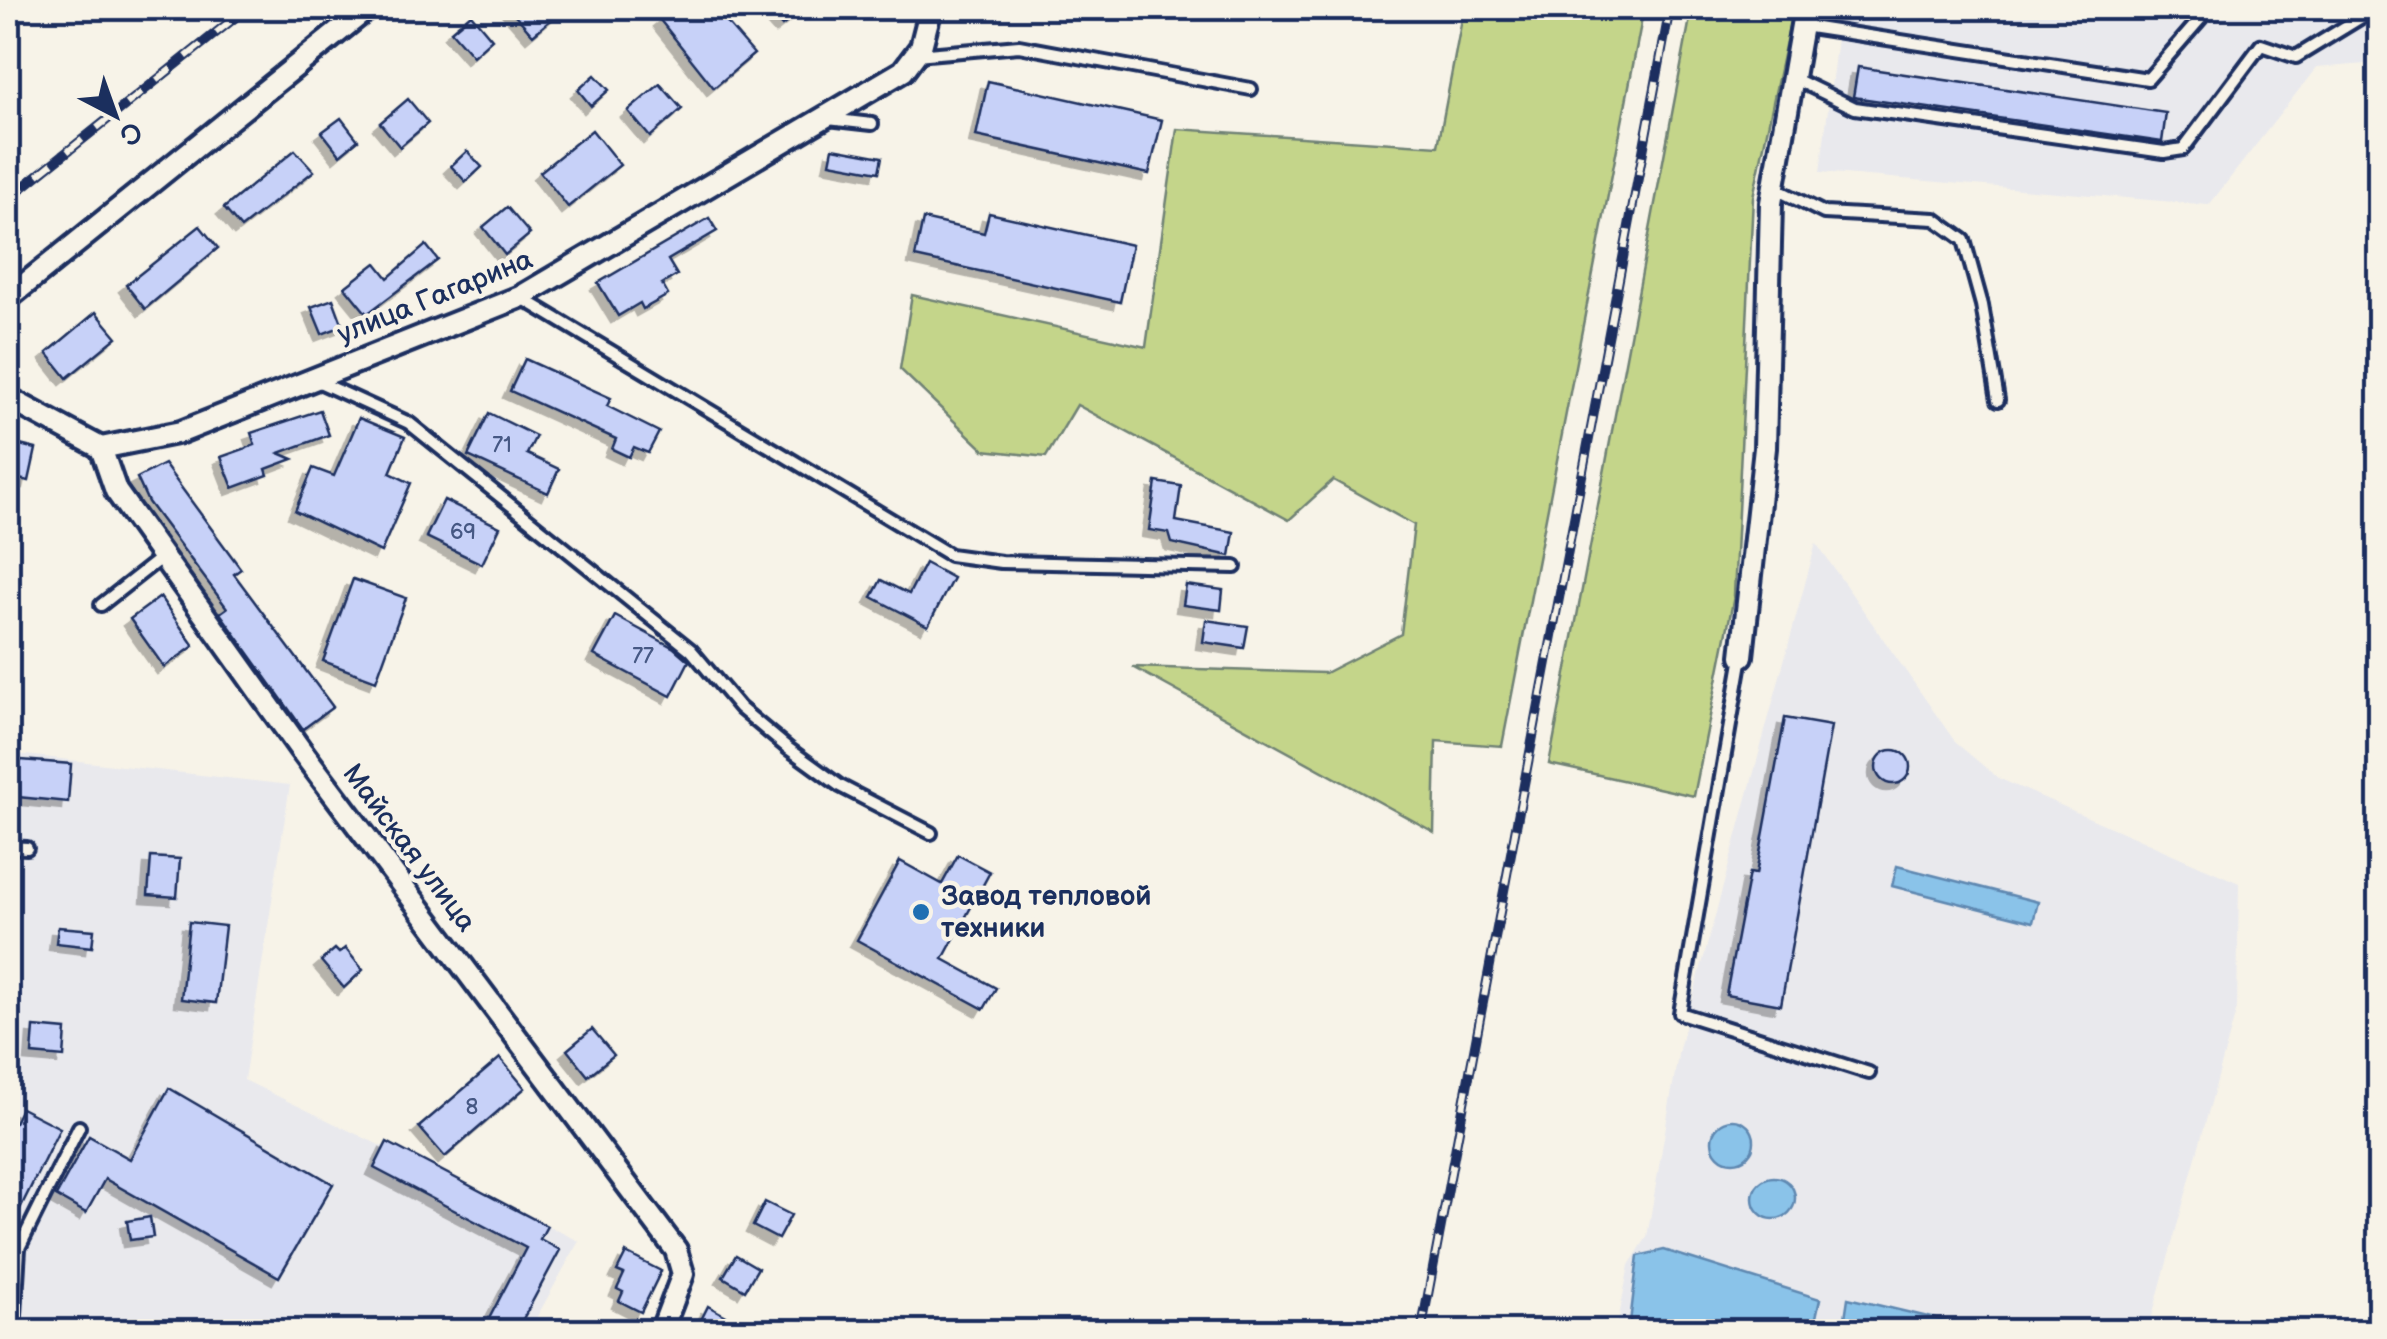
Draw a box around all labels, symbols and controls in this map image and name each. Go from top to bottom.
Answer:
north arrow [65,65,165,165]
text: С [112,114,149,152]
street label: улица Гагарина [333,243,538,351]
house number: 71 [492,432,512,459]
house number: 69 [450,519,476,546]
house number: 77 [632,643,654,670]
street label: Майская улица [335,758,483,939]
place label: Завод тепловой техники [941,880,1152,945]
marker: Завод тепловой техники [910,901,932,923]
house number: 8 [466,1094,478,1121]

